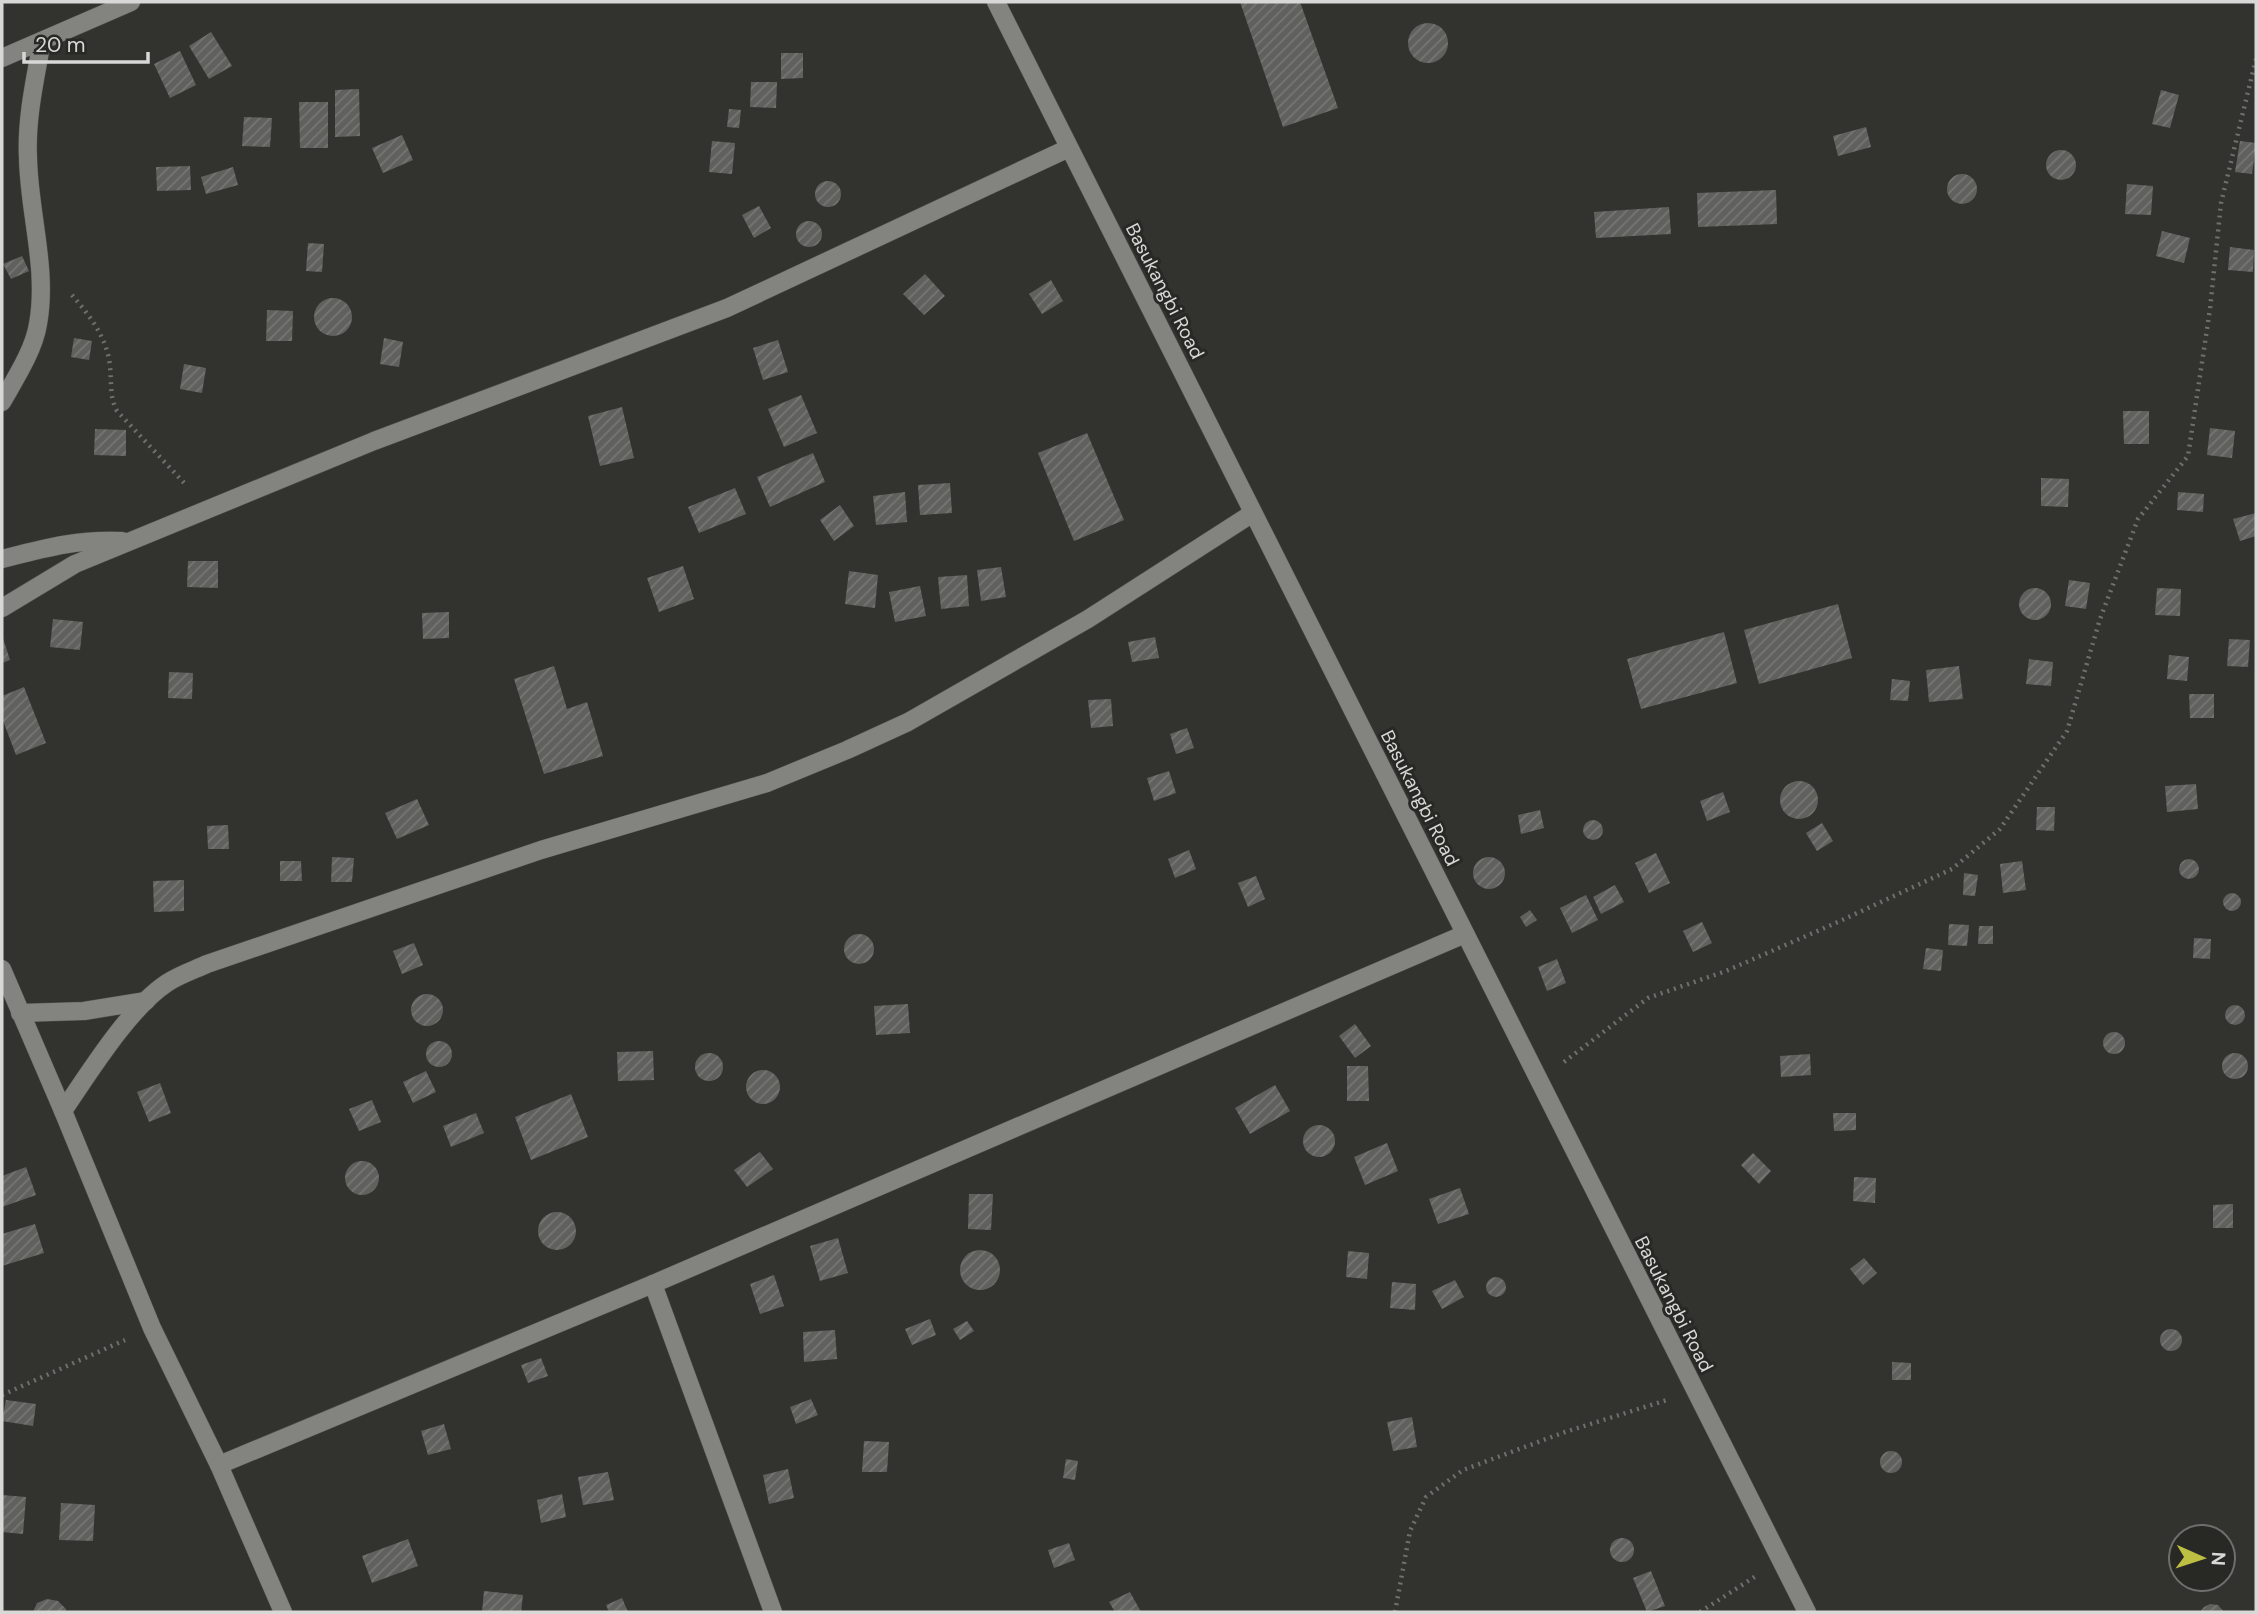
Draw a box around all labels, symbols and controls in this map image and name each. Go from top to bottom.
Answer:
scale bar [24,21,149,65]
text: 20 m [35,31,86,59]
street label: Basukangbi Road [1120,219,1210,363]
street label: Basukangbi Road [1375,726,1465,870]
street label: Basukangbi Road [1629,1232,1719,1376]
north arrow [2167,1523,2237,1593]
text: N [2206,1551,2231,1566]

